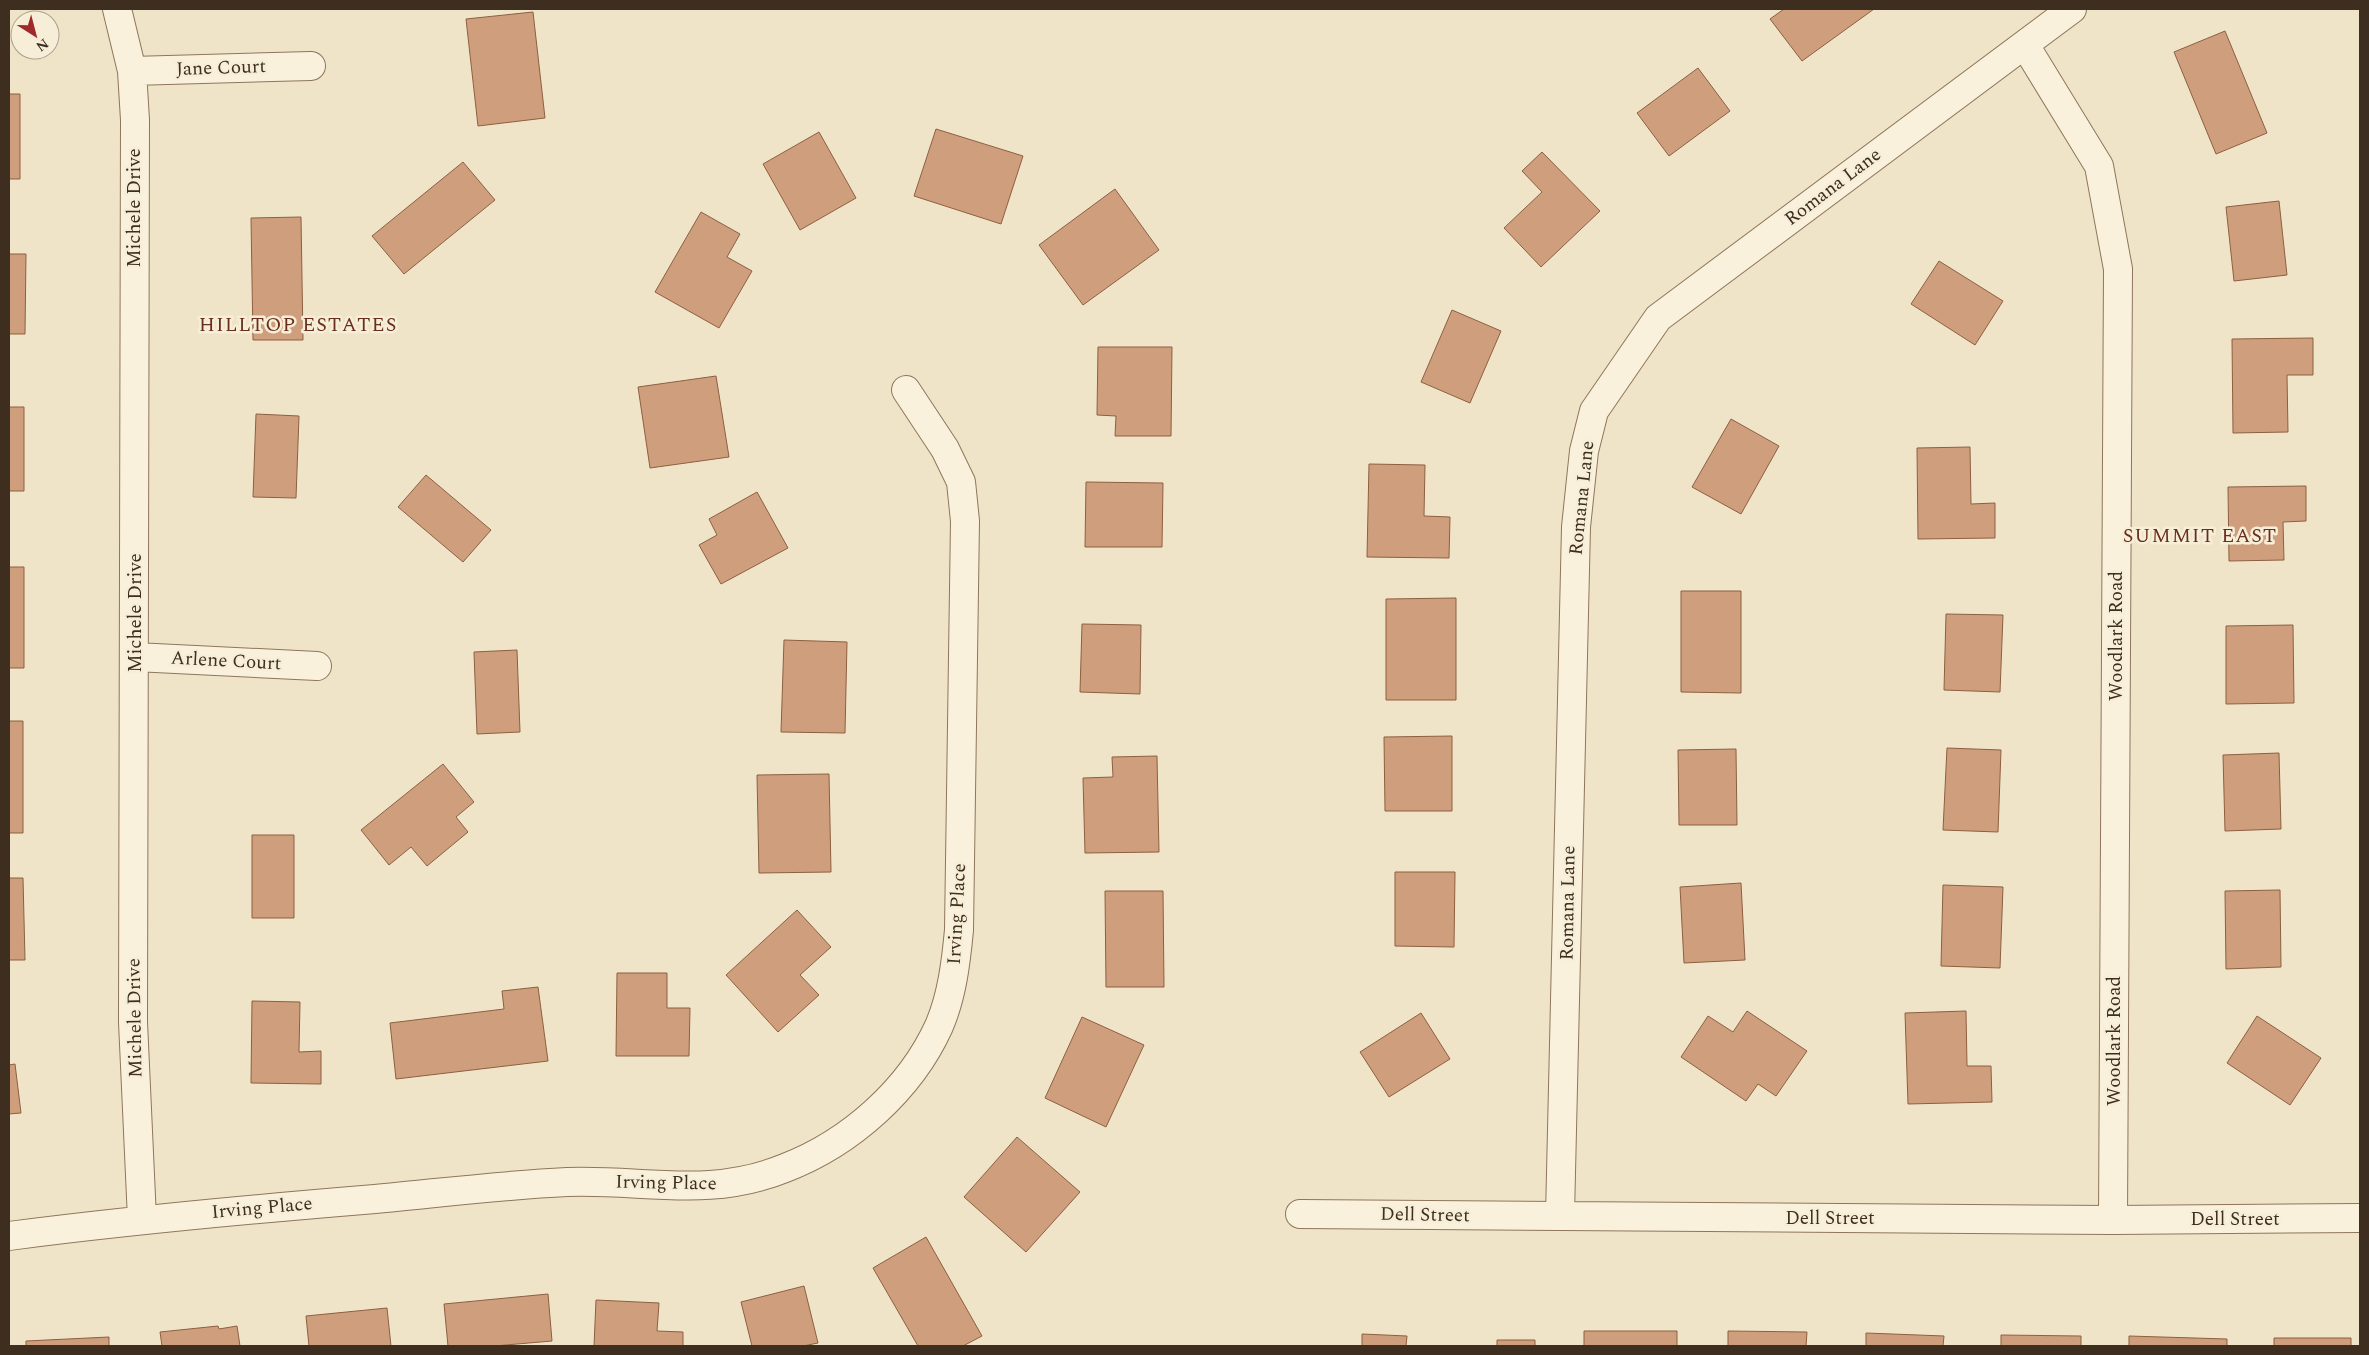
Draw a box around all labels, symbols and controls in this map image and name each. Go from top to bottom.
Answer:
north arrow [10,10,60,60]
text: N [32,33,53,57]
street label: Jane Court [175,52,267,84]
street label: Romana Lane [1778,141,1888,233]
street label: Michele Drive [120,148,149,268]
district label: HILLTOP ESTATES [199,310,397,340]
street label: Romana Lane [1562,439,1602,557]
district label: SUMMIT EAST [2123,521,2277,551]
street label: Michele Drive [121,553,150,673]
street label: Woodlark Road [2102,571,2131,701]
street label: Arlene Court [170,644,282,678]
street label: Romana Lane [1552,845,1584,961]
street label: Irving Place [940,863,974,965]
street label: Michele Drive [119,958,151,1078]
street label: Woodlark Road [2100,976,2129,1106]
street label: Irving Place [615,1168,717,1198]
street label: Irving Place [210,1189,314,1227]
street label: Dell Street [1380,1200,1470,1230]
street label: Dell Street [1785,1204,1875,1233]
street label: Dell Street [2190,1205,2280,1234]

